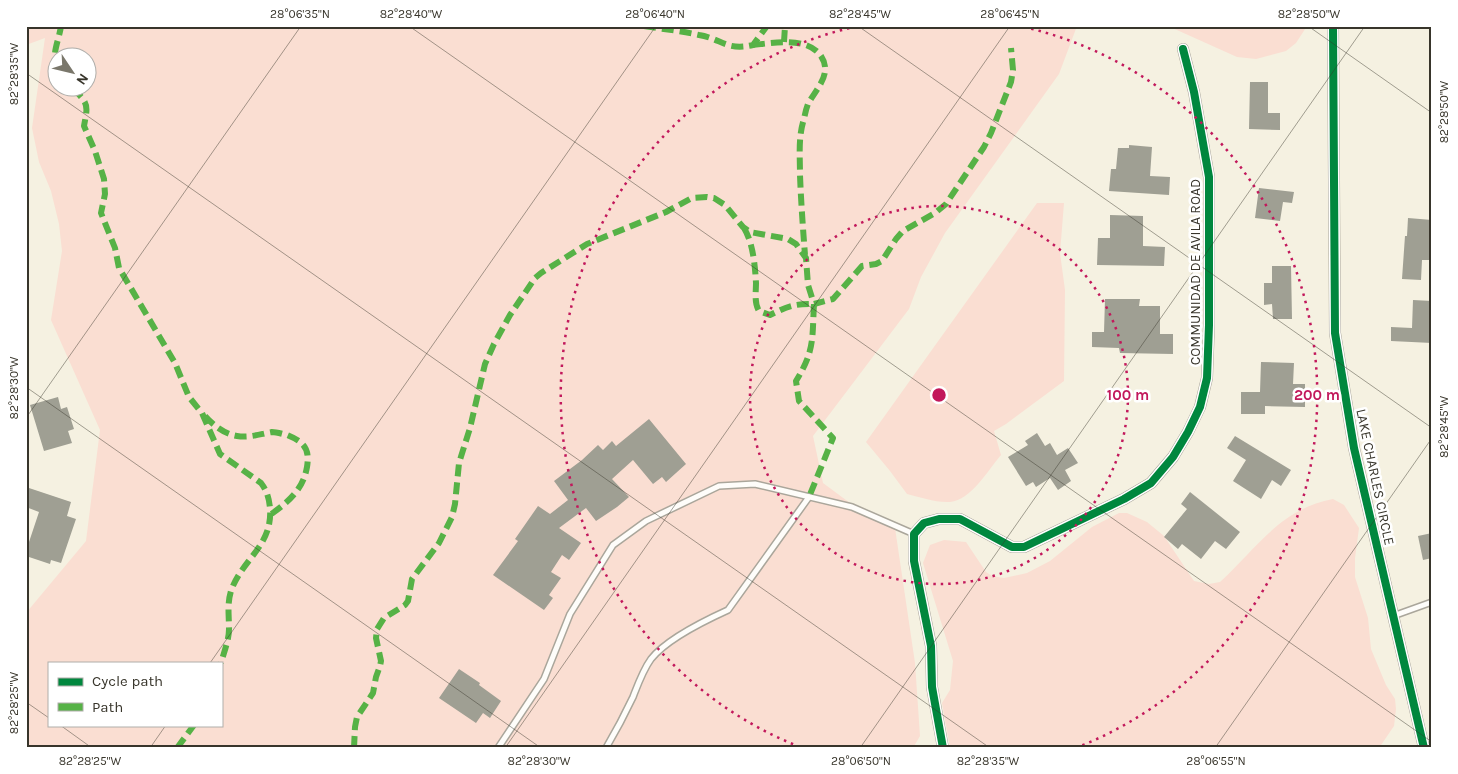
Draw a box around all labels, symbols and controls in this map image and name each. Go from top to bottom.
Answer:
text: 28°06'35"N [270,7,330,21]
text: 82°28'40"W [380,7,443,21]
text: 28°06'40"N [625,7,685,21]
text: 82°28'45"W [829,7,891,21]
text: 28°06'45"N [980,7,1040,21]
text: 82°28'50"W [1278,7,1341,21]
text: 82°28'35"W [7,42,21,105]
north arrow [48,48,98,98]
text: N [72,70,92,88]
text: 82°28'50"W [1437,80,1451,143]
street label: COMMUNIDAD DE AVILA ROAD [1187,179,1204,365]
text: 82°28'30"W [7,356,21,419]
centre of rings [930,386,948,404]
text: 100 m [1107,386,1149,404]
text: 200 m [1294,386,1340,404]
text: 82°28'45"W [1437,396,1451,458]
street label: LAKE CHARLES CIRCLE [1352,407,1398,547]
legend [48,662,222,726]
text: 82°28'25"W [7,671,21,734]
text: Cycle path [92,672,163,690]
text: Path [92,698,123,716]
text: 82°28'25"W [59,754,122,768]
text: 82°28'30"W [508,754,571,768]
text: 28°06'50"N [831,754,891,768]
text: 82°28'35"W [957,754,1020,768]
text: 28°06'55"N [1186,754,1246,768]

